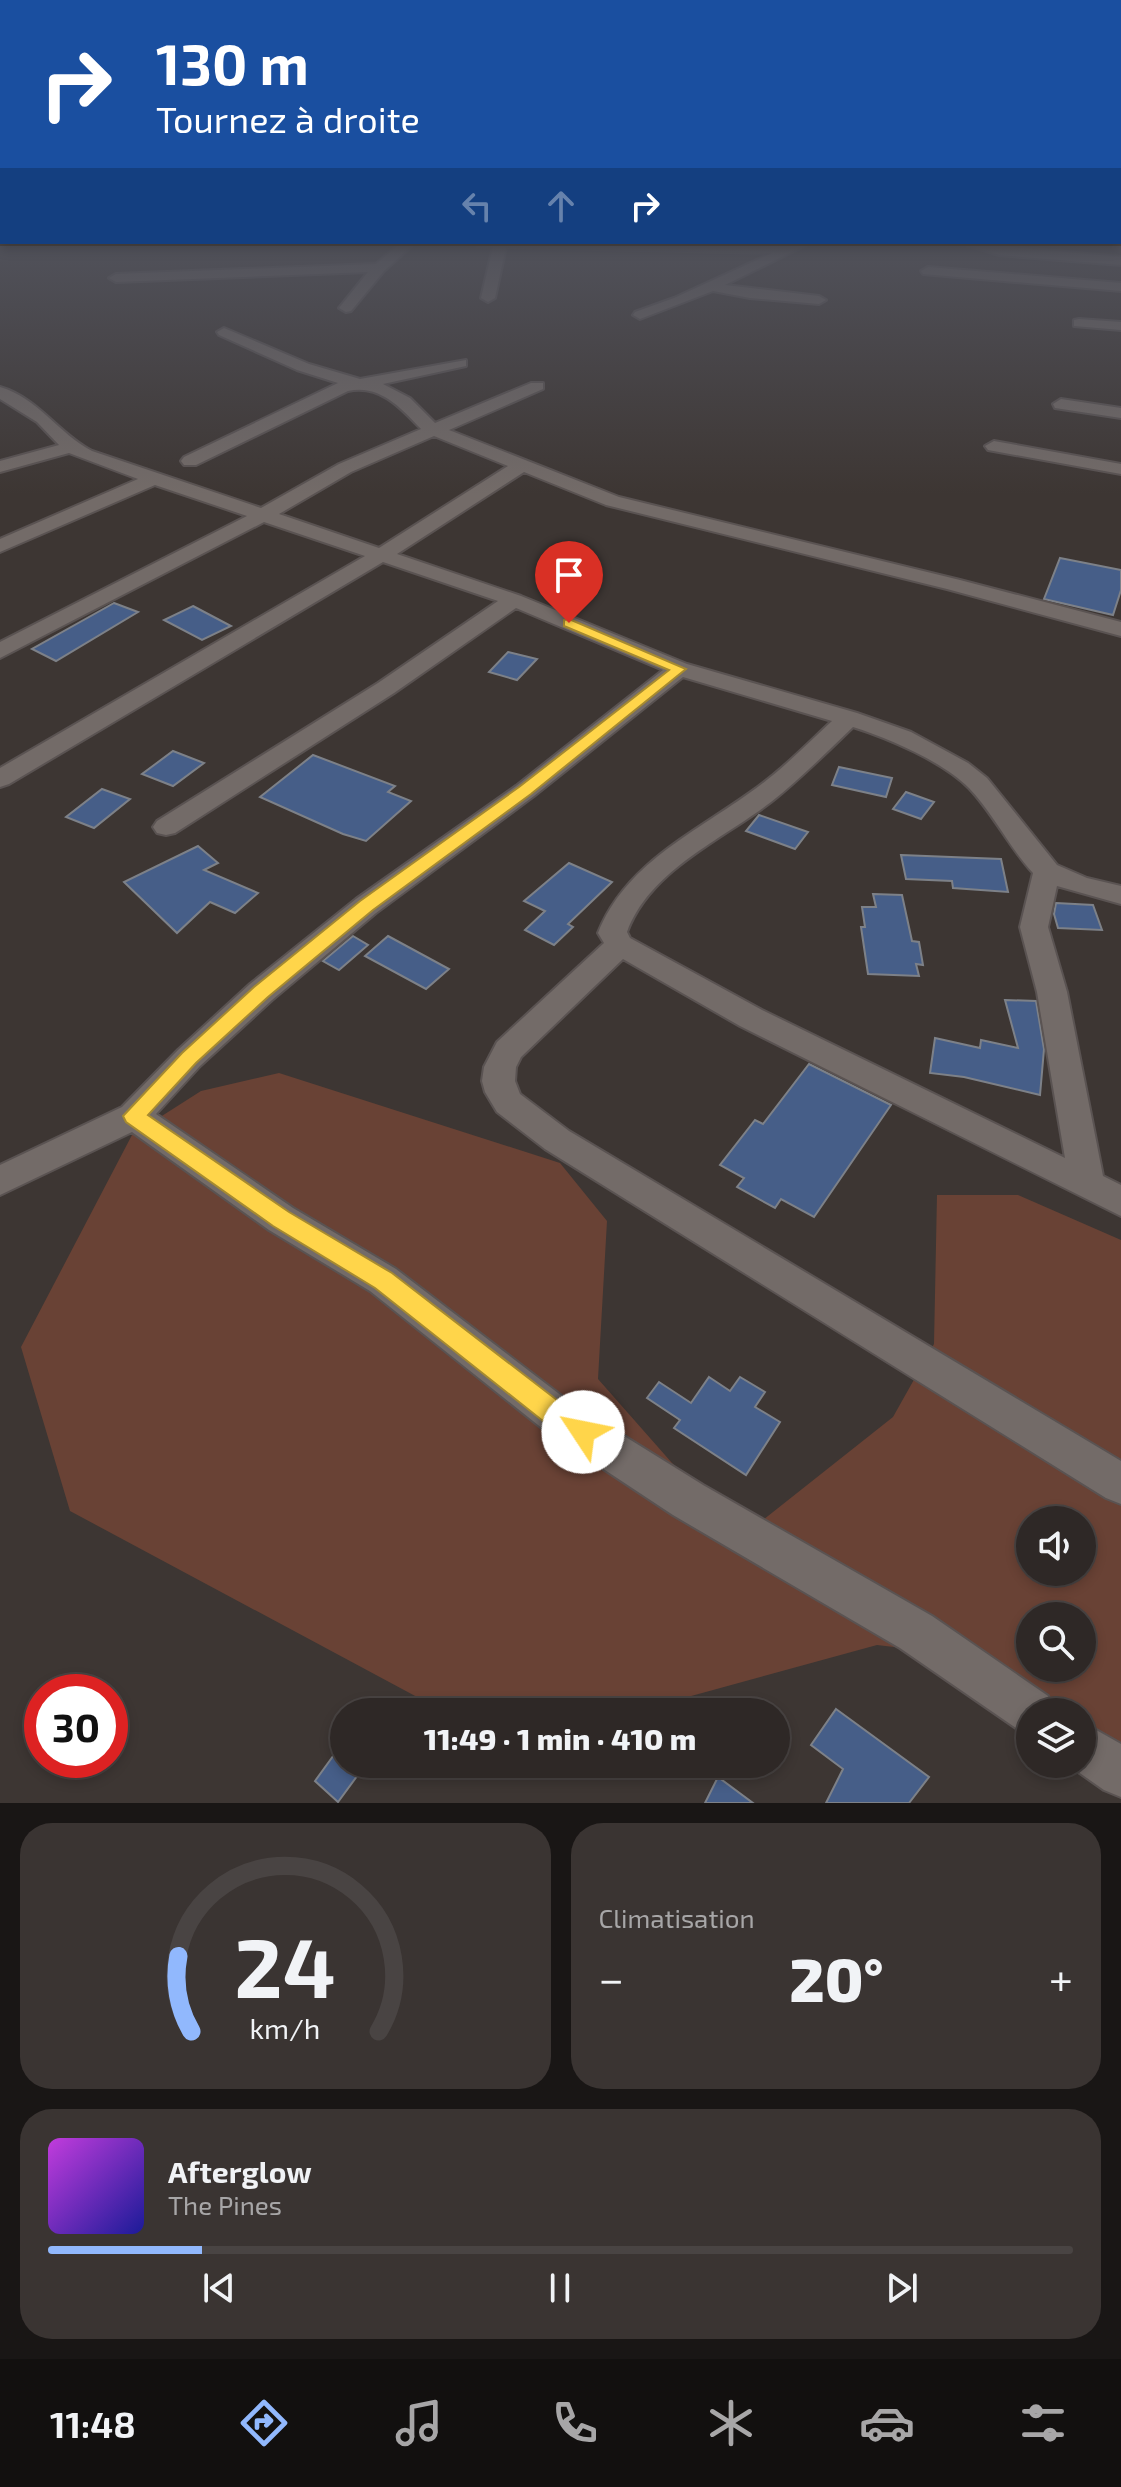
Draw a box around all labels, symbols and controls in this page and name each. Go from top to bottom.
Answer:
text: 130 m [156,29,309,96]
icon: right [24,32,128,136]
text: Tournez à droite [156,97,420,140]
icon: left [455,184,499,228]
icon: ahead [539,184,583,228]
icon: right [623,184,667,228]
pin [535,541,603,623]
icon: arrive [547,553,591,597]
position arrow [541,1390,625,1474]
map controls [1016,1506,1096,1778]
button: sound [1016,1506,1096,1586]
button: search [1016,1602,1096,1682]
speed limit sign: 30 [24,1674,128,1778]
button: layers [1016,1698,1096,1778]
text: 11:49 · 1 min · 410 m [424,1720,696,1756]
text: Climatisation [599,1902,755,1933]
text: 24 [235,1915,336,2015]
text: 20° [789,1942,884,2014]
text: − [599,1951,624,2004]
text: + [1049,1951,1073,2004]
text: km/h [250,2010,321,2045]
text: Afterglow [168,2153,312,2189]
text: The Pines [168,2189,282,2220]
icon: previous [197,2266,241,2310]
icon: pause [538,2266,582,2310]
icon: next [880,2266,924,2310]
icon: directions [236,2395,292,2451]
icon: music [391,2395,447,2451]
icon: phone [547,2395,603,2451]
icon: climate [703,2395,759,2451]
icon: car [859,2395,915,2451]
icon: filters [1015,2395,1071,2451]
text: 11:48 [50,2402,136,2445]

